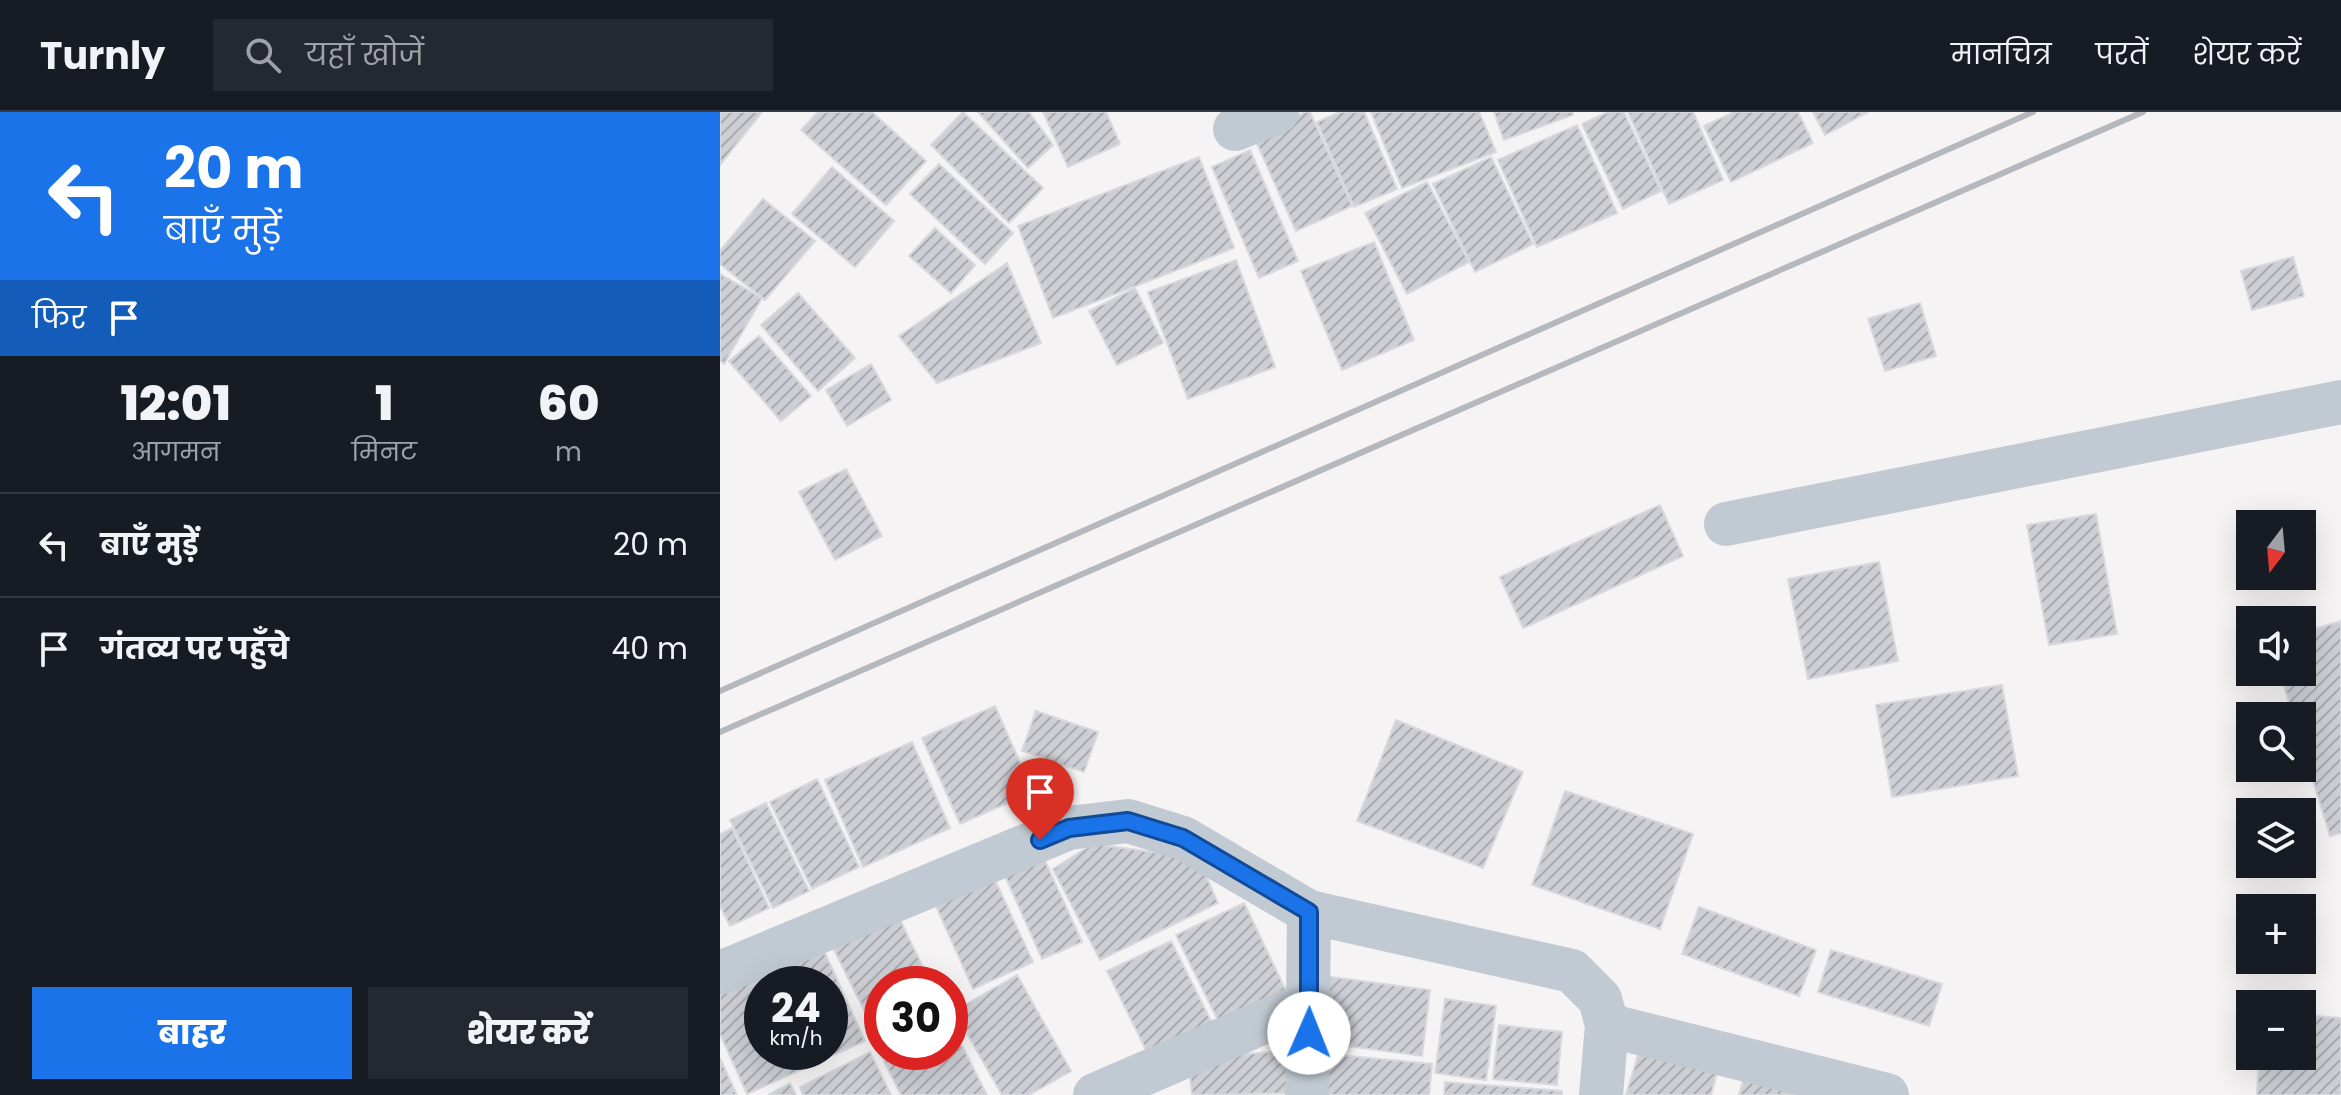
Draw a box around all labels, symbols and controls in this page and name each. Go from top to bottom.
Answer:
search box [213,19,773,91]
text: Turnly [40,29,165,82]
icon: search [241,33,285,77]
text: यहाँ खोजें [305,33,424,76]
text: मानचित्र [1951,35,2052,74]
text: परतें [2096,35,2148,74]
text: शेयर करें [2192,35,2301,74]
text: 20 m [164,129,304,208]
icon: left [32,144,136,248]
text: बाएँ मुड़ें [164,205,281,256]
text: फिर [32,296,86,339]
icon: arrive [102,296,146,340]
text: 12:01 [120,370,231,437]
text: 1 [375,370,394,437]
text: 60 [537,370,599,437]
text: आगमन [131,434,220,470]
text: मिनट [351,434,417,470]
text: m [555,434,582,470]
north arrow [2236,510,2316,590]
map controls [2236,510,2316,1070]
icon: left [32,523,76,567]
text: बाएँ मुड़ें [100,523,198,566]
text: 20 m [613,523,688,566]
button: sound [2236,606,2316,686]
icon: arrive [32,627,76,671]
text: गंतव्य पर पहुँचे [100,627,289,670]
text: 40 m [611,627,688,670]
button: search [2236,702,2316,782]
pin [1006,758,1074,840]
icon: arrive [1018,770,1062,814]
button: layers [2236,798,2316,878]
button: + [2236,894,2316,974]
speed limit sign: 30 [864,966,968,1070]
text: 24 [771,980,821,1036]
button: बाहर [32,987,352,1079]
button: शेयर करें [368,987,688,1079]
button: − [2236,990,2316,1070]
position arrow [1267,991,1351,1075]
text: km/h [769,1024,823,1052]

